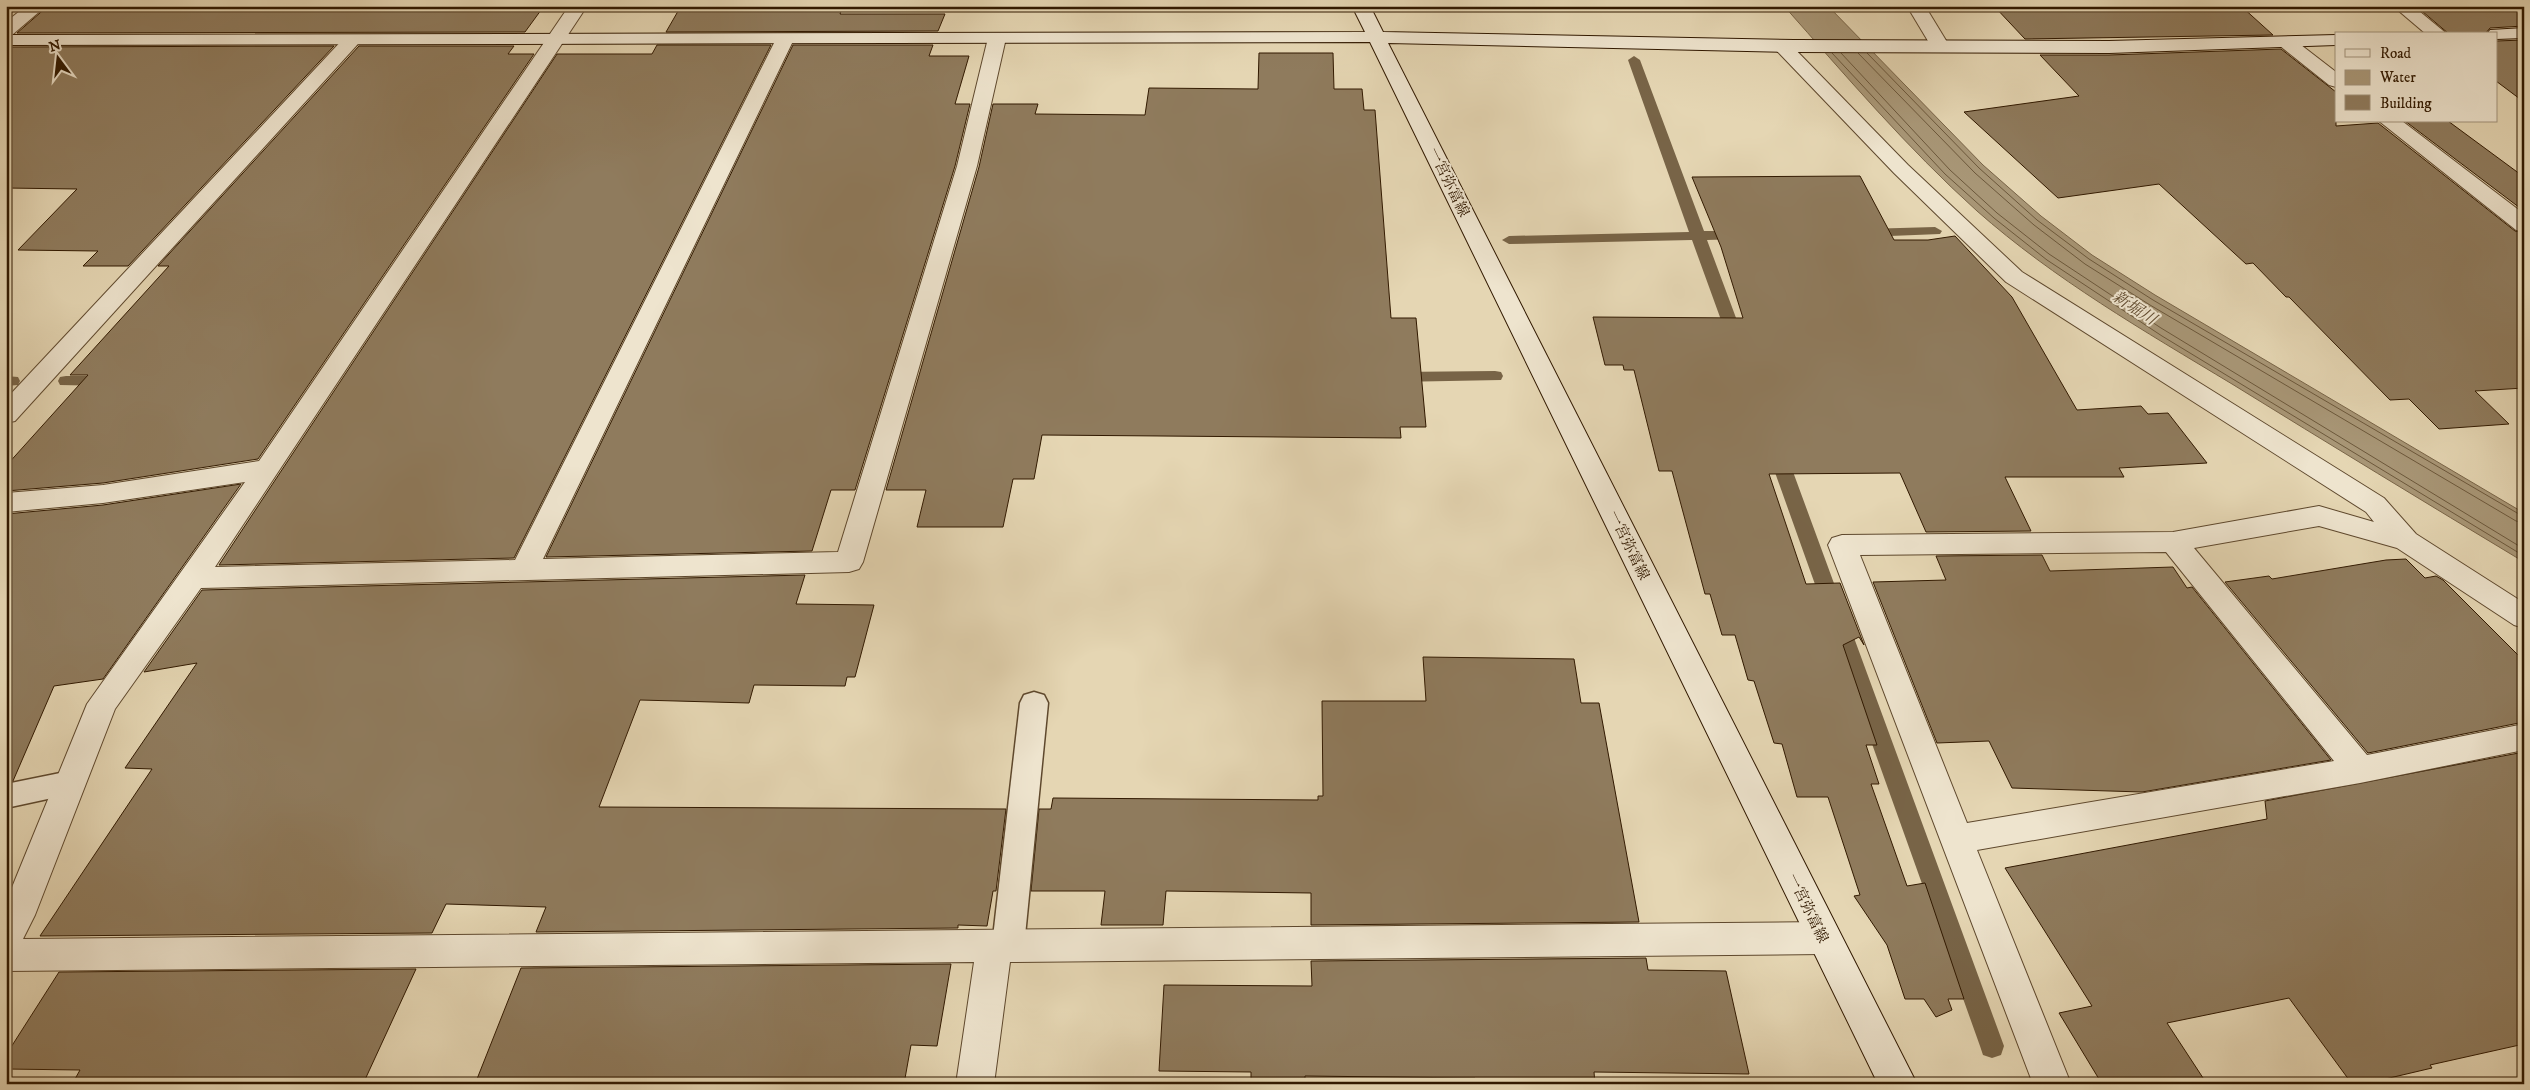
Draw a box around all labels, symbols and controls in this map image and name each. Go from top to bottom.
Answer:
north arrow [32,32,82,82]
legend [2335,32,2498,122]
text: N [47,36,63,57]
text: Road [2380,44,2412,63]
text: Water [2379,68,2416,87]
text: Building [2380,94,2432,113]
street label: 一宮弥富線 [1424,144,1474,220]
water label: 新堀川 [2109,286,2162,330]
street label: 一宮弥富線 [1604,507,1654,583]
street label: 一宮弥富線 [1783,870,1833,946]

